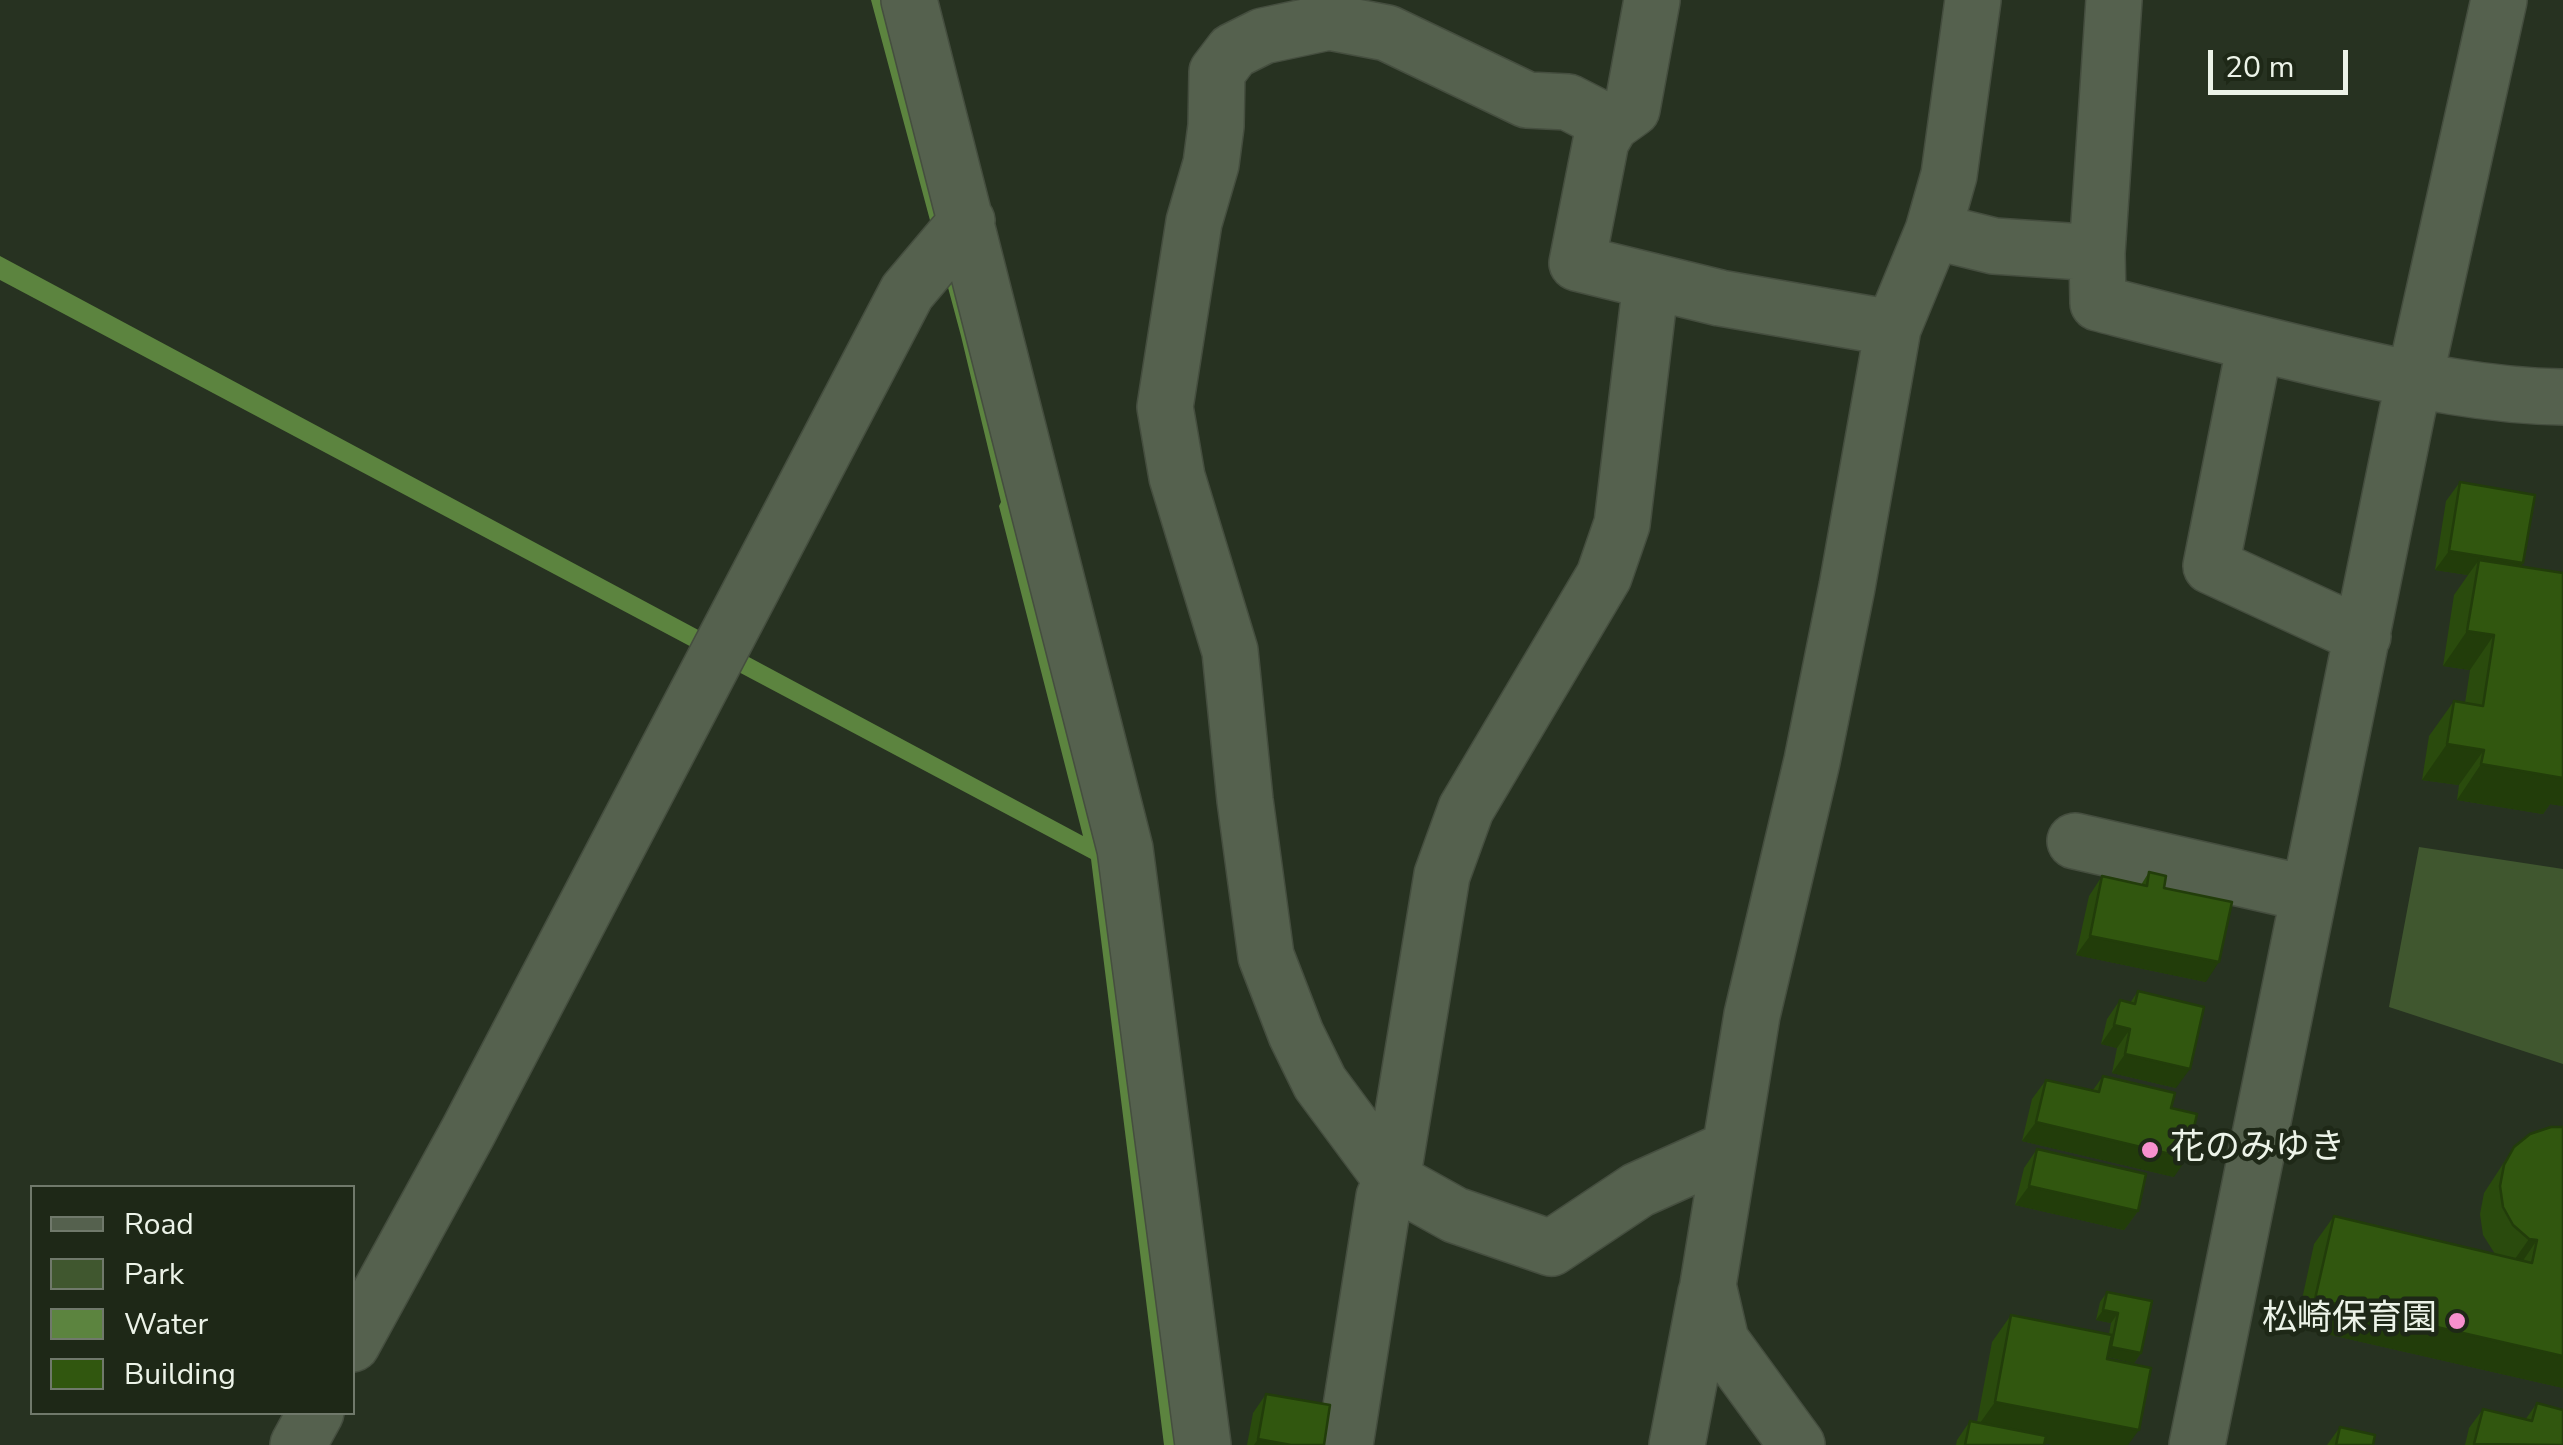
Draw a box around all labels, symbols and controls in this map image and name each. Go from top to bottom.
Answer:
scale bar [2213,30,2353,92]
text: 20 m [2225,47,2294,88]
place label: 花のみゆき [2170,1129,2345,1171]
marker: 花のみゆき [2139,1139,2161,1161]
legend [30,1185,355,1415]
text: Road [124,1204,194,1245]
text: Park [124,1254,184,1295]
place label: 松崎保育園 [2262,1300,2437,1342]
text: Water [124,1304,208,1345]
marker: 松崎保育園 [2446,1310,2468,1332]
text: Building [124,1354,236,1395]

